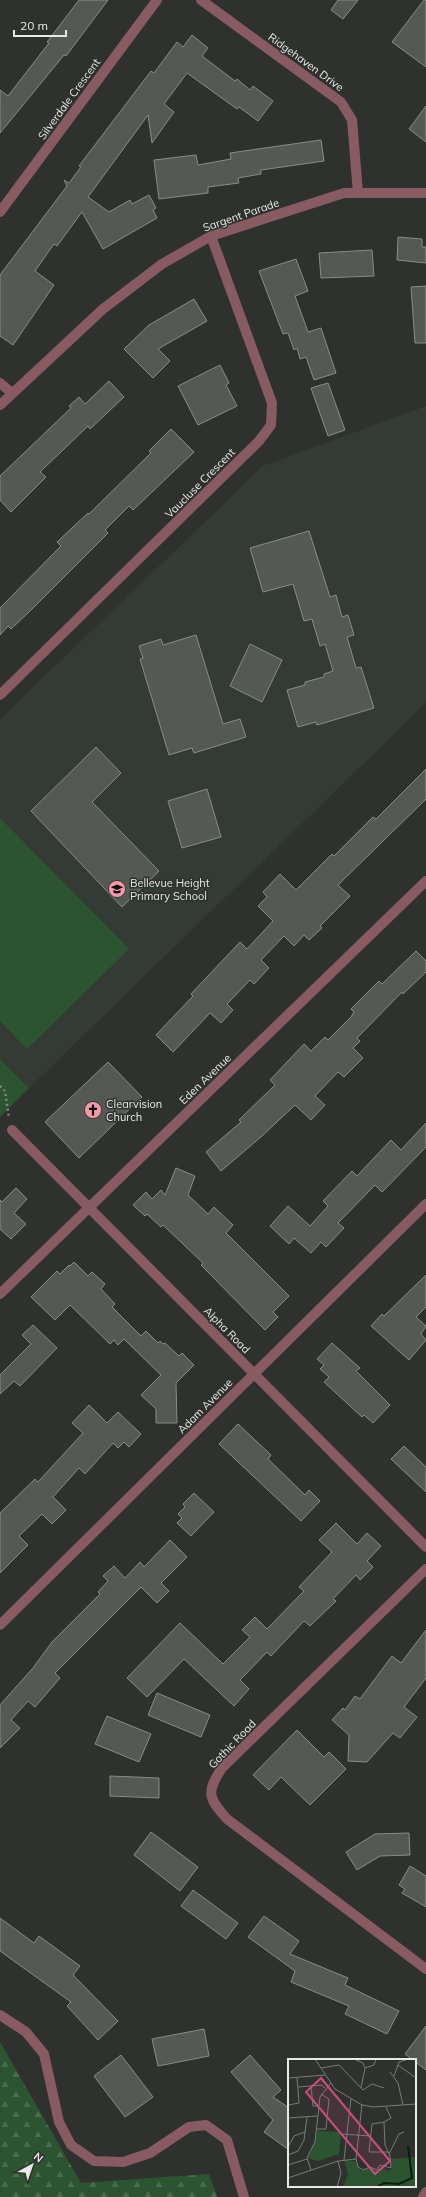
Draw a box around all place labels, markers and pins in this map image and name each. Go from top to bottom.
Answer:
place label: Bellevue Height Primary School [130,876,210,903]
school or university icon: Bellevue Height Primary School [107,879,127,899]
place label: Clearvision Church [106,1097,162,1124]
church icon: Clearvision Church [83,1100,103,1120]

